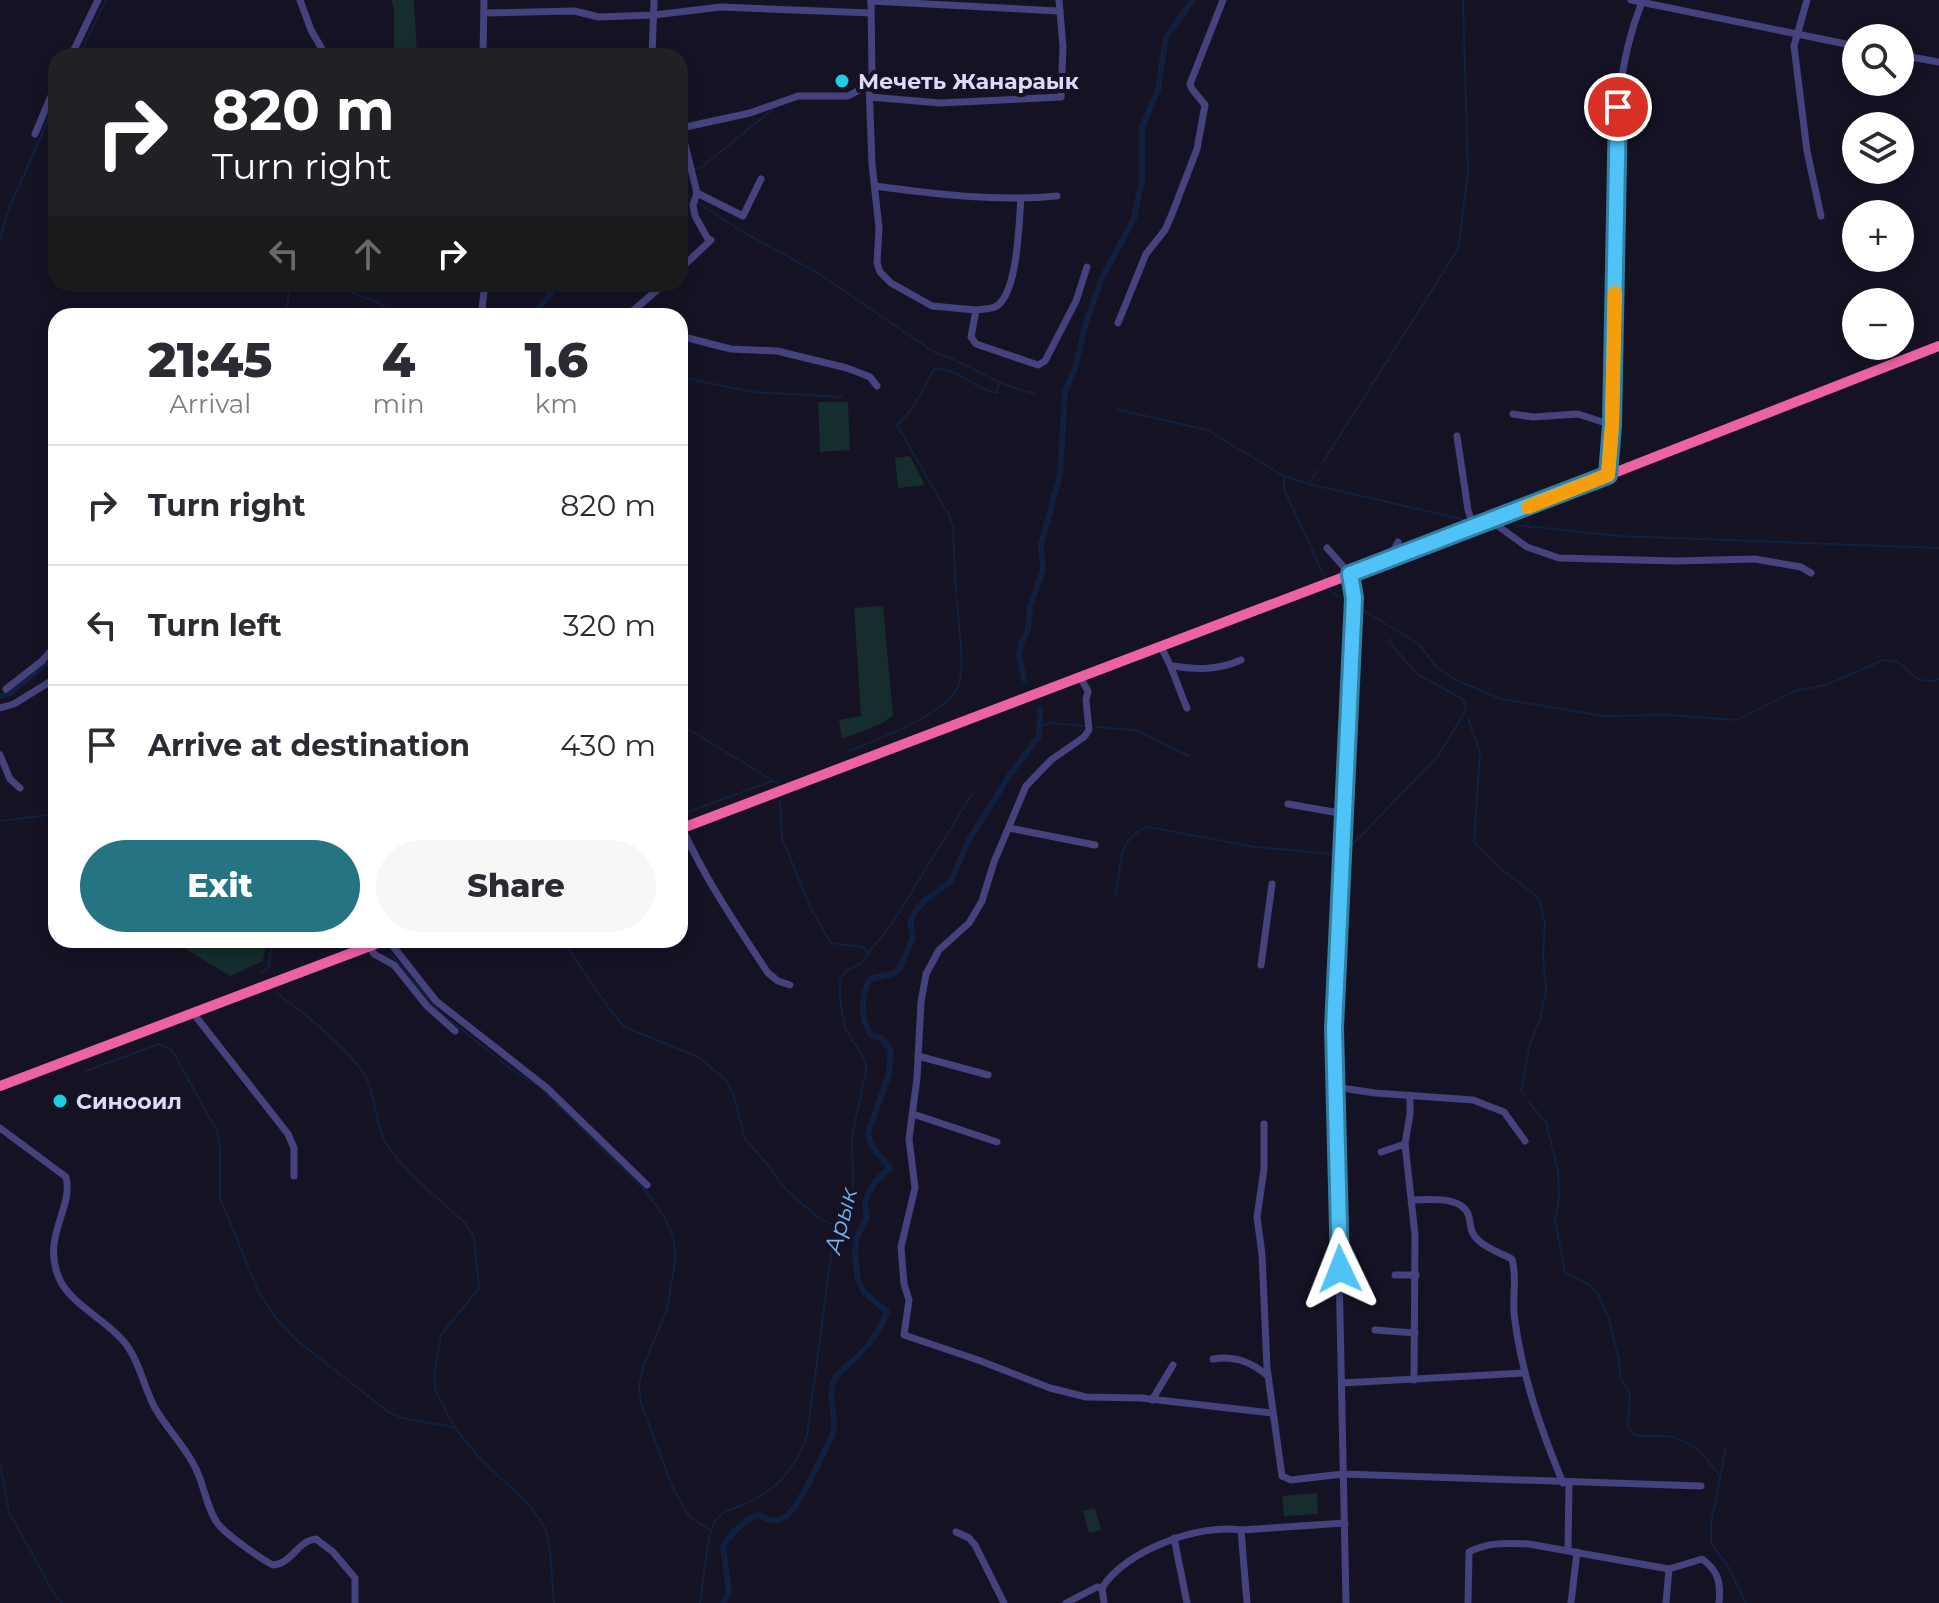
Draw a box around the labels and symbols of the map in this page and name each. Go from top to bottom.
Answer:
place label: Мечеть Жанараык [858,68,1080,95]
marker: Мечеть Жанараык [833,72,851,90]
pin [1584,73,1652,141]
place label: Синооил [76,1088,182,1115]
marker: Синооил [51,1092,69,1110]
water label: Арык [818,1184,863,1258]
position arrow [1298,1227,1382,1311]

